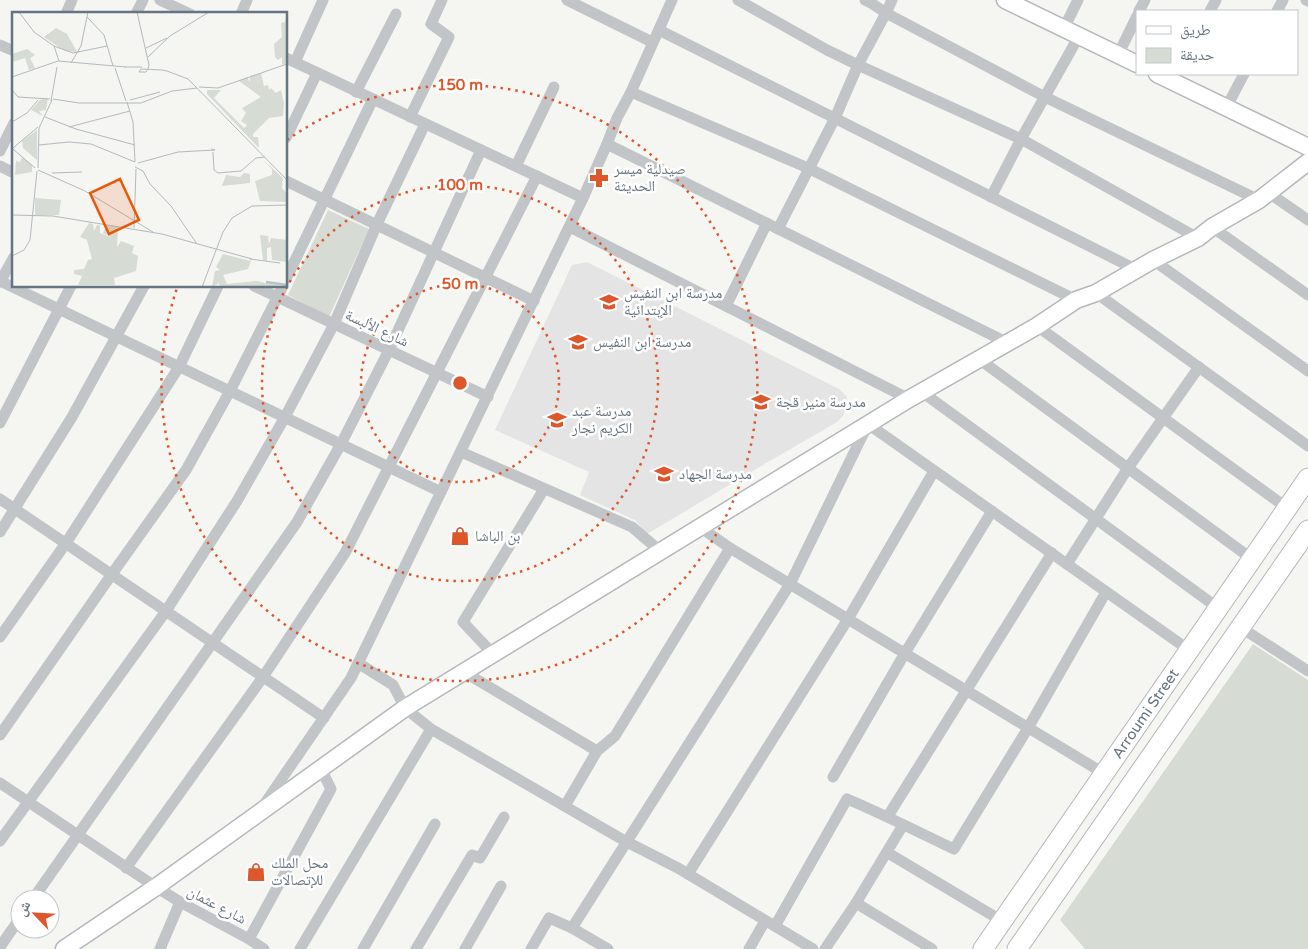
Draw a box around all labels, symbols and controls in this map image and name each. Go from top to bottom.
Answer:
legend [1136,10,1298,75]
inset map [12,12,288,288]
text: طريق [1180,21,1211,40]
text: حديقة [1180,46,1215,64]
text: 150 m [437,76,483,94]
place label: صيدلية ميسر الحديثة [613,160,686,195]
pharmacy icon: صيدلية ميسر الحديثة [588,167,610,189]
text: 100 m [437,176,483,194]
text: 50 m [442,275,478,293]
place label: مدرسة ابن النفيس الإبتدائية [624,284,722,319]
school or university icon: مدرسة ابن النفيس الإبتدائية [598,291,620,313]
street label: شارع الألبسة [342,305,412,351]
school or university icon: مدرسة ابن النفيس [567,331,589,353]
place label: مدرسة ابن النفيس [593,333,691,352]
centre of rings [451,374,469,392]
school or university icon: مدرسة منير قجة [750,391,772,413]
place label: مدرسة منير قجة [776,393,866,411]
place label: مدرسة عبد الكريم نجار [571,402,632,438]
school or university icon: مدرسة عبد الكريم نجار [546,409,568,431]
school or university icon: مدرسة الجهاد [653,463,675,485]
place label: مدرسة الجهاد [679,465,752,483]
shop icon: بن الباشا [449,525,471,547]
place label: بن الباشا [475,527,520,546]
street label: Arroumi Street [1108,665,1183,762]
place label: محل الملك للإتصالات [271,854,328,889]
shop icon: محل الملك للإتصالات [245,861,267,883]
street label: شارع عثمان [184,882,250,929]
north arrow [10,889,60,939]
text: ش [13,898,35,919]

